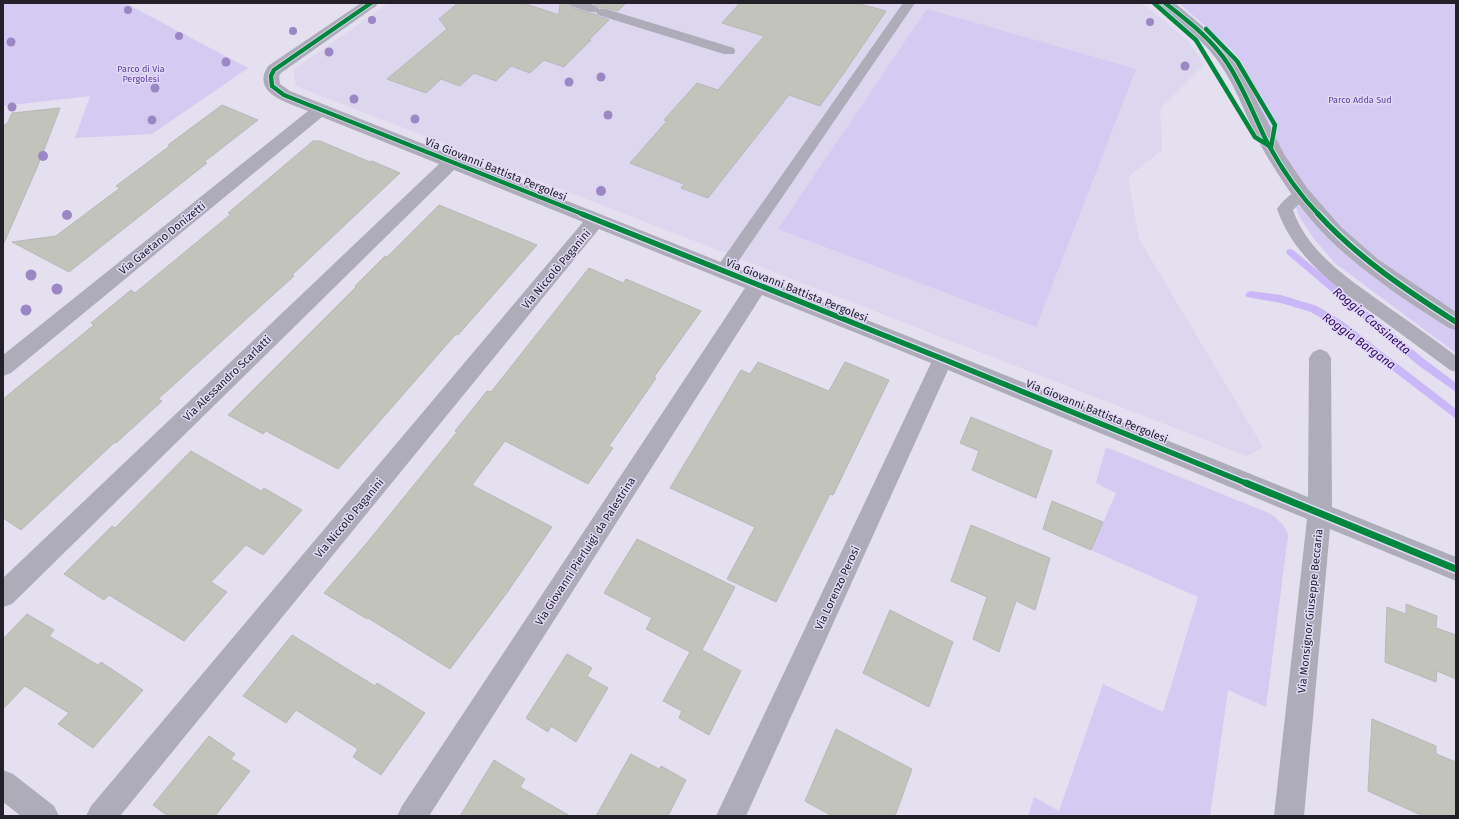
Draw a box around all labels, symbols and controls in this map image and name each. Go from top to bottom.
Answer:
park label: Parco di Via Pergolesi [117,64,165,84]
park label: Parco Adda Sud [1328,95,1392,105]
street label: Via Giovanni Battista Pergolesi [423,135,569,204]
street label: Via Gaetano Donizetti [116,200,208,277]
street label: Via Niccolò Paganini [519,227,594,312]
street label: Via Giovanni Battista Pergolesi [724,256,870,325]
water label: Roggia Cassinetta [1330,284,1414,358]
water label: Roggia Bargana [1320,310,1398,372]
street label: Via Alessandro Scarlatti [181,333,274,424]
street label: Via Giovanni Battista Pergolesi [1024,377,1170,446]
street label: Via Giovanni Pierluigi da Palestrina [533,475,638,628]
street label: Via Niccolò Paganini [312,476,387,561]
street label: Via Monsignor Giuseppe Beccaria [1295,528,1326,694]
street label: Via Lorenzo Perosi [812,544,863,632]

